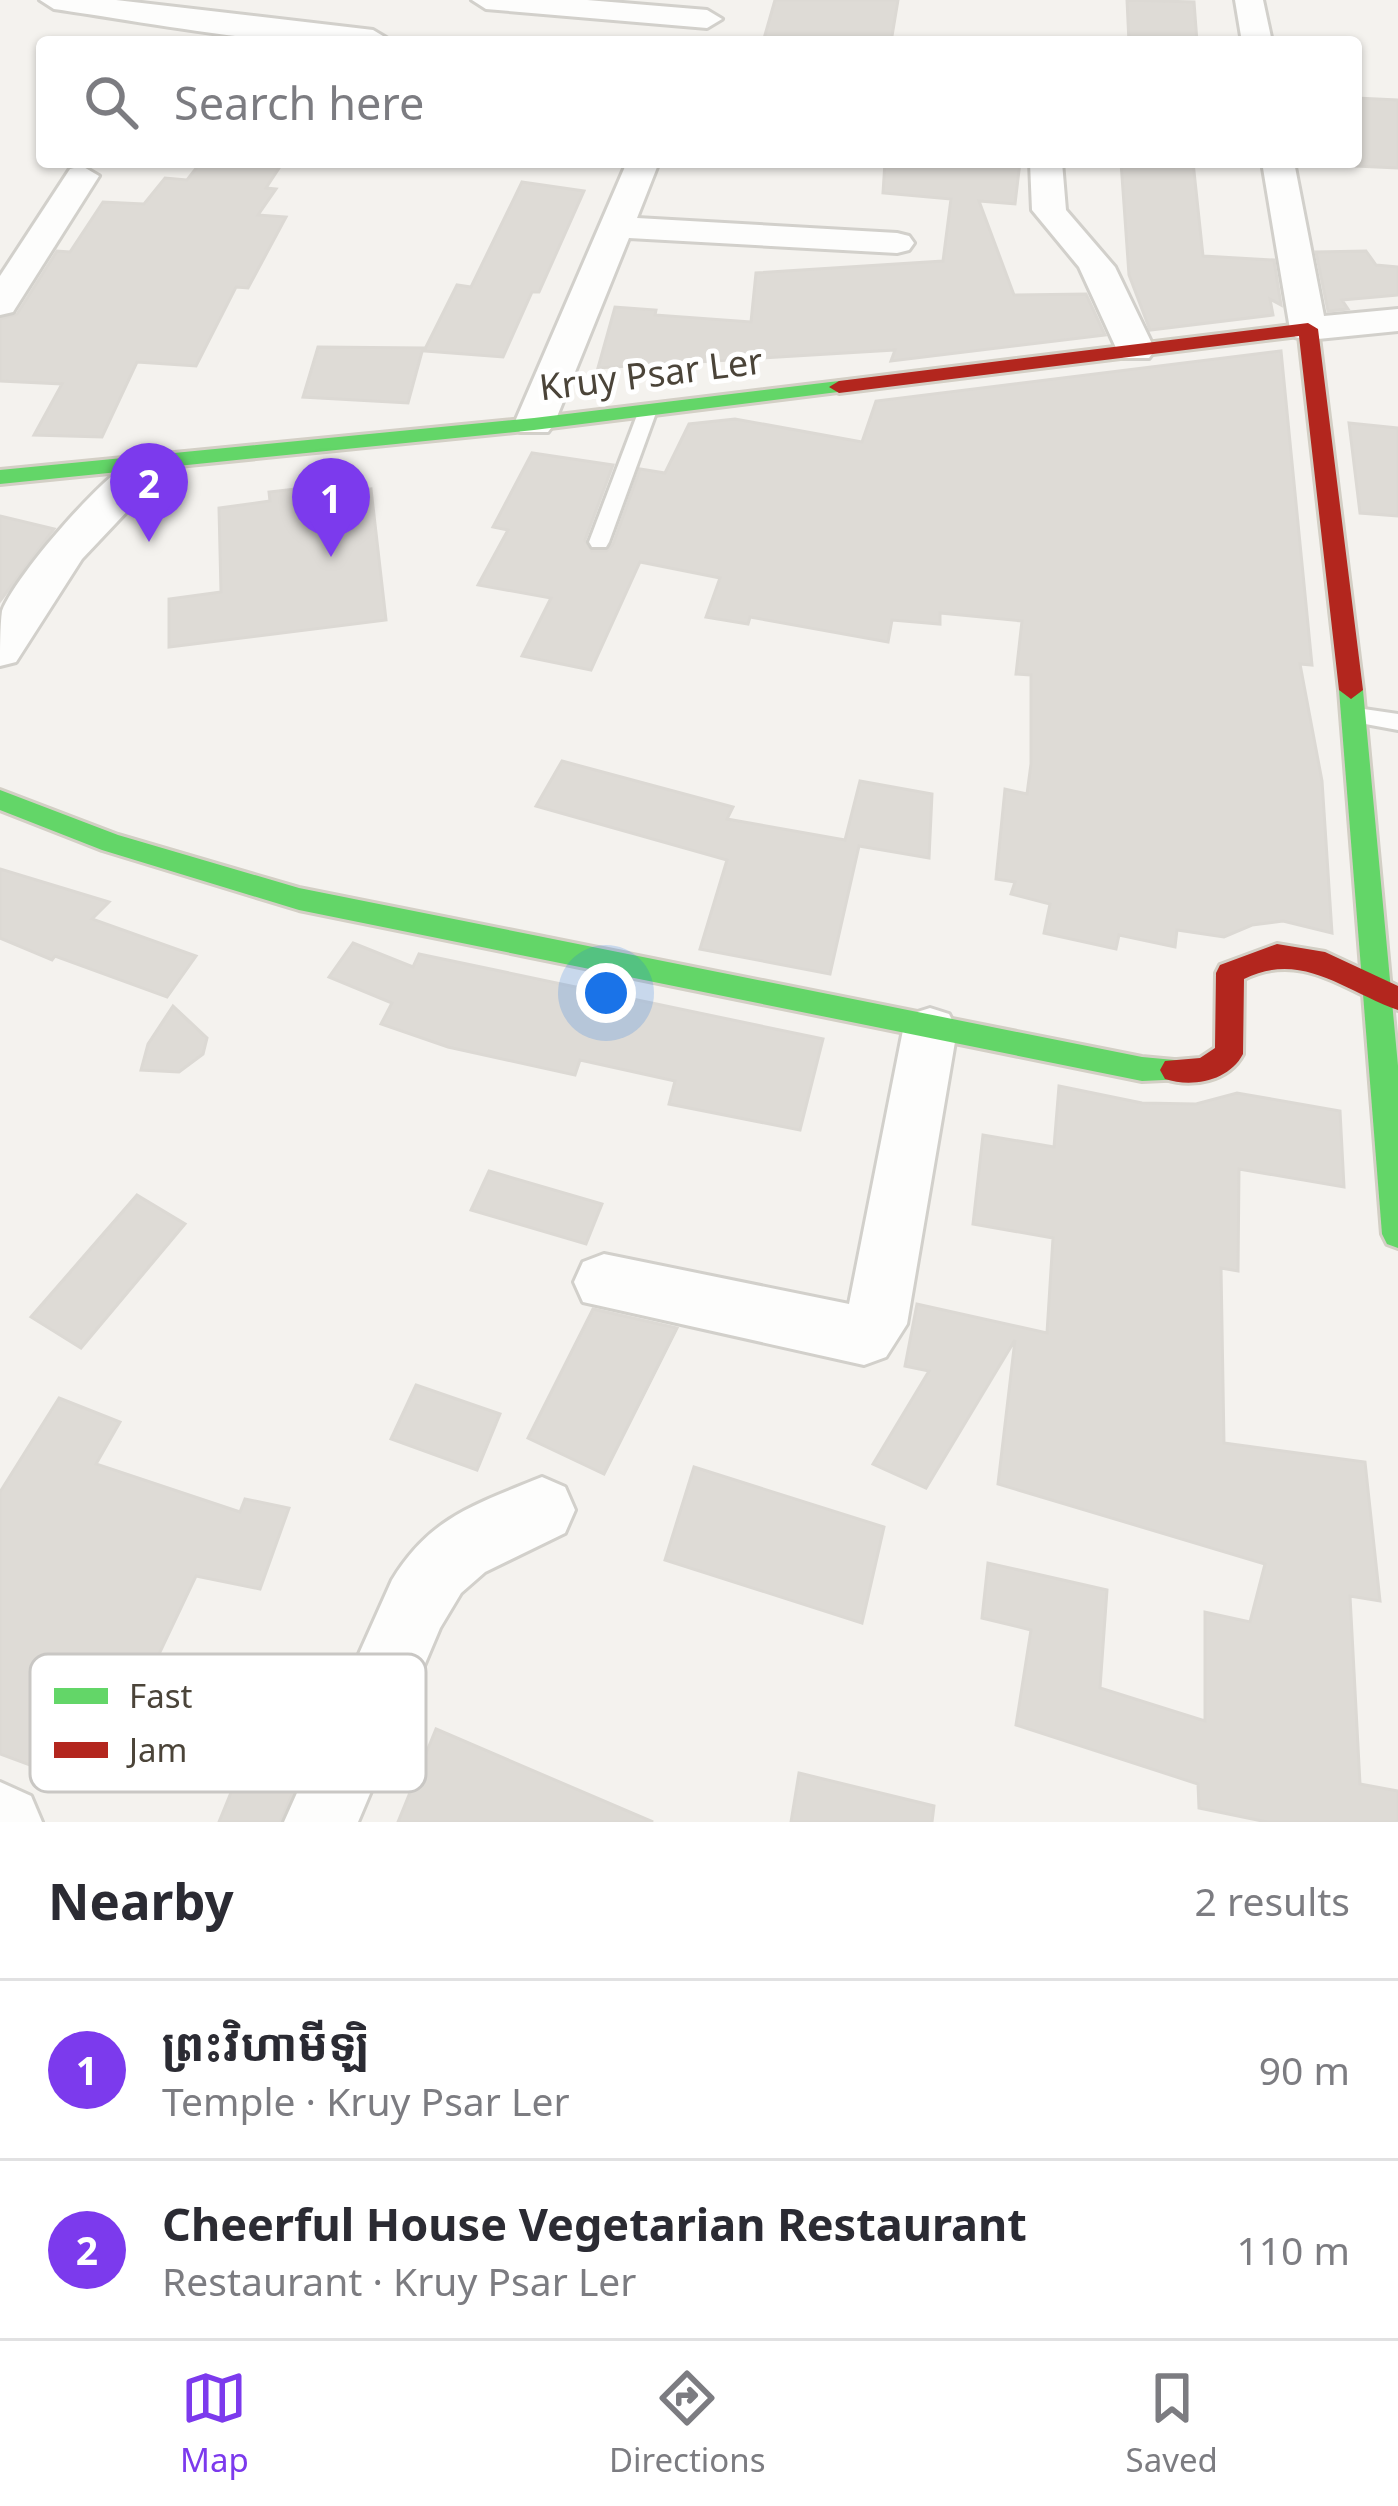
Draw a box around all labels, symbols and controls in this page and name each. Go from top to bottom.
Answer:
search box [36,36,1362,168]
icon: search [78,69,144,135]
text: Search here [174,72,424,133]
street label: Kruy Psar Ler [536,335,766,412]
pin: 2 [110,443,188,542]
pin: 1 [292,458,370,557]
your location [576,963,636,1023]
legend [30,1654,426,1792]
text: Fast [129,1673,192,1718]
text: Jam [126,1727,187,1772]
text: Nearby [48,1865,234,1935]
text: 2 results [1195,1874,1350,1927]
text: ព្រះវិហាមីឡិ [162,2013,370,2074]
text: 1 [76,2043,98,2096]
text: 90 m [1259,2043,1350,2096]
text: Temple · Kruy Psar Ler [162,2074,570,2127]
text: Cheerful House Vegetarian Restaurant [162,2193,1027,2254]
text: 2 [76,2223,98,2276]
text: 110 m [1236,2223,1350,2276]
text: Restaurant · Kruy Psar Ler [162,2254,636,2307]
tab: Map [180,2365,249,2482]
tab: Directions [609,2365,766,2482]
tab: Saved [1126,2365,1218,2482]

